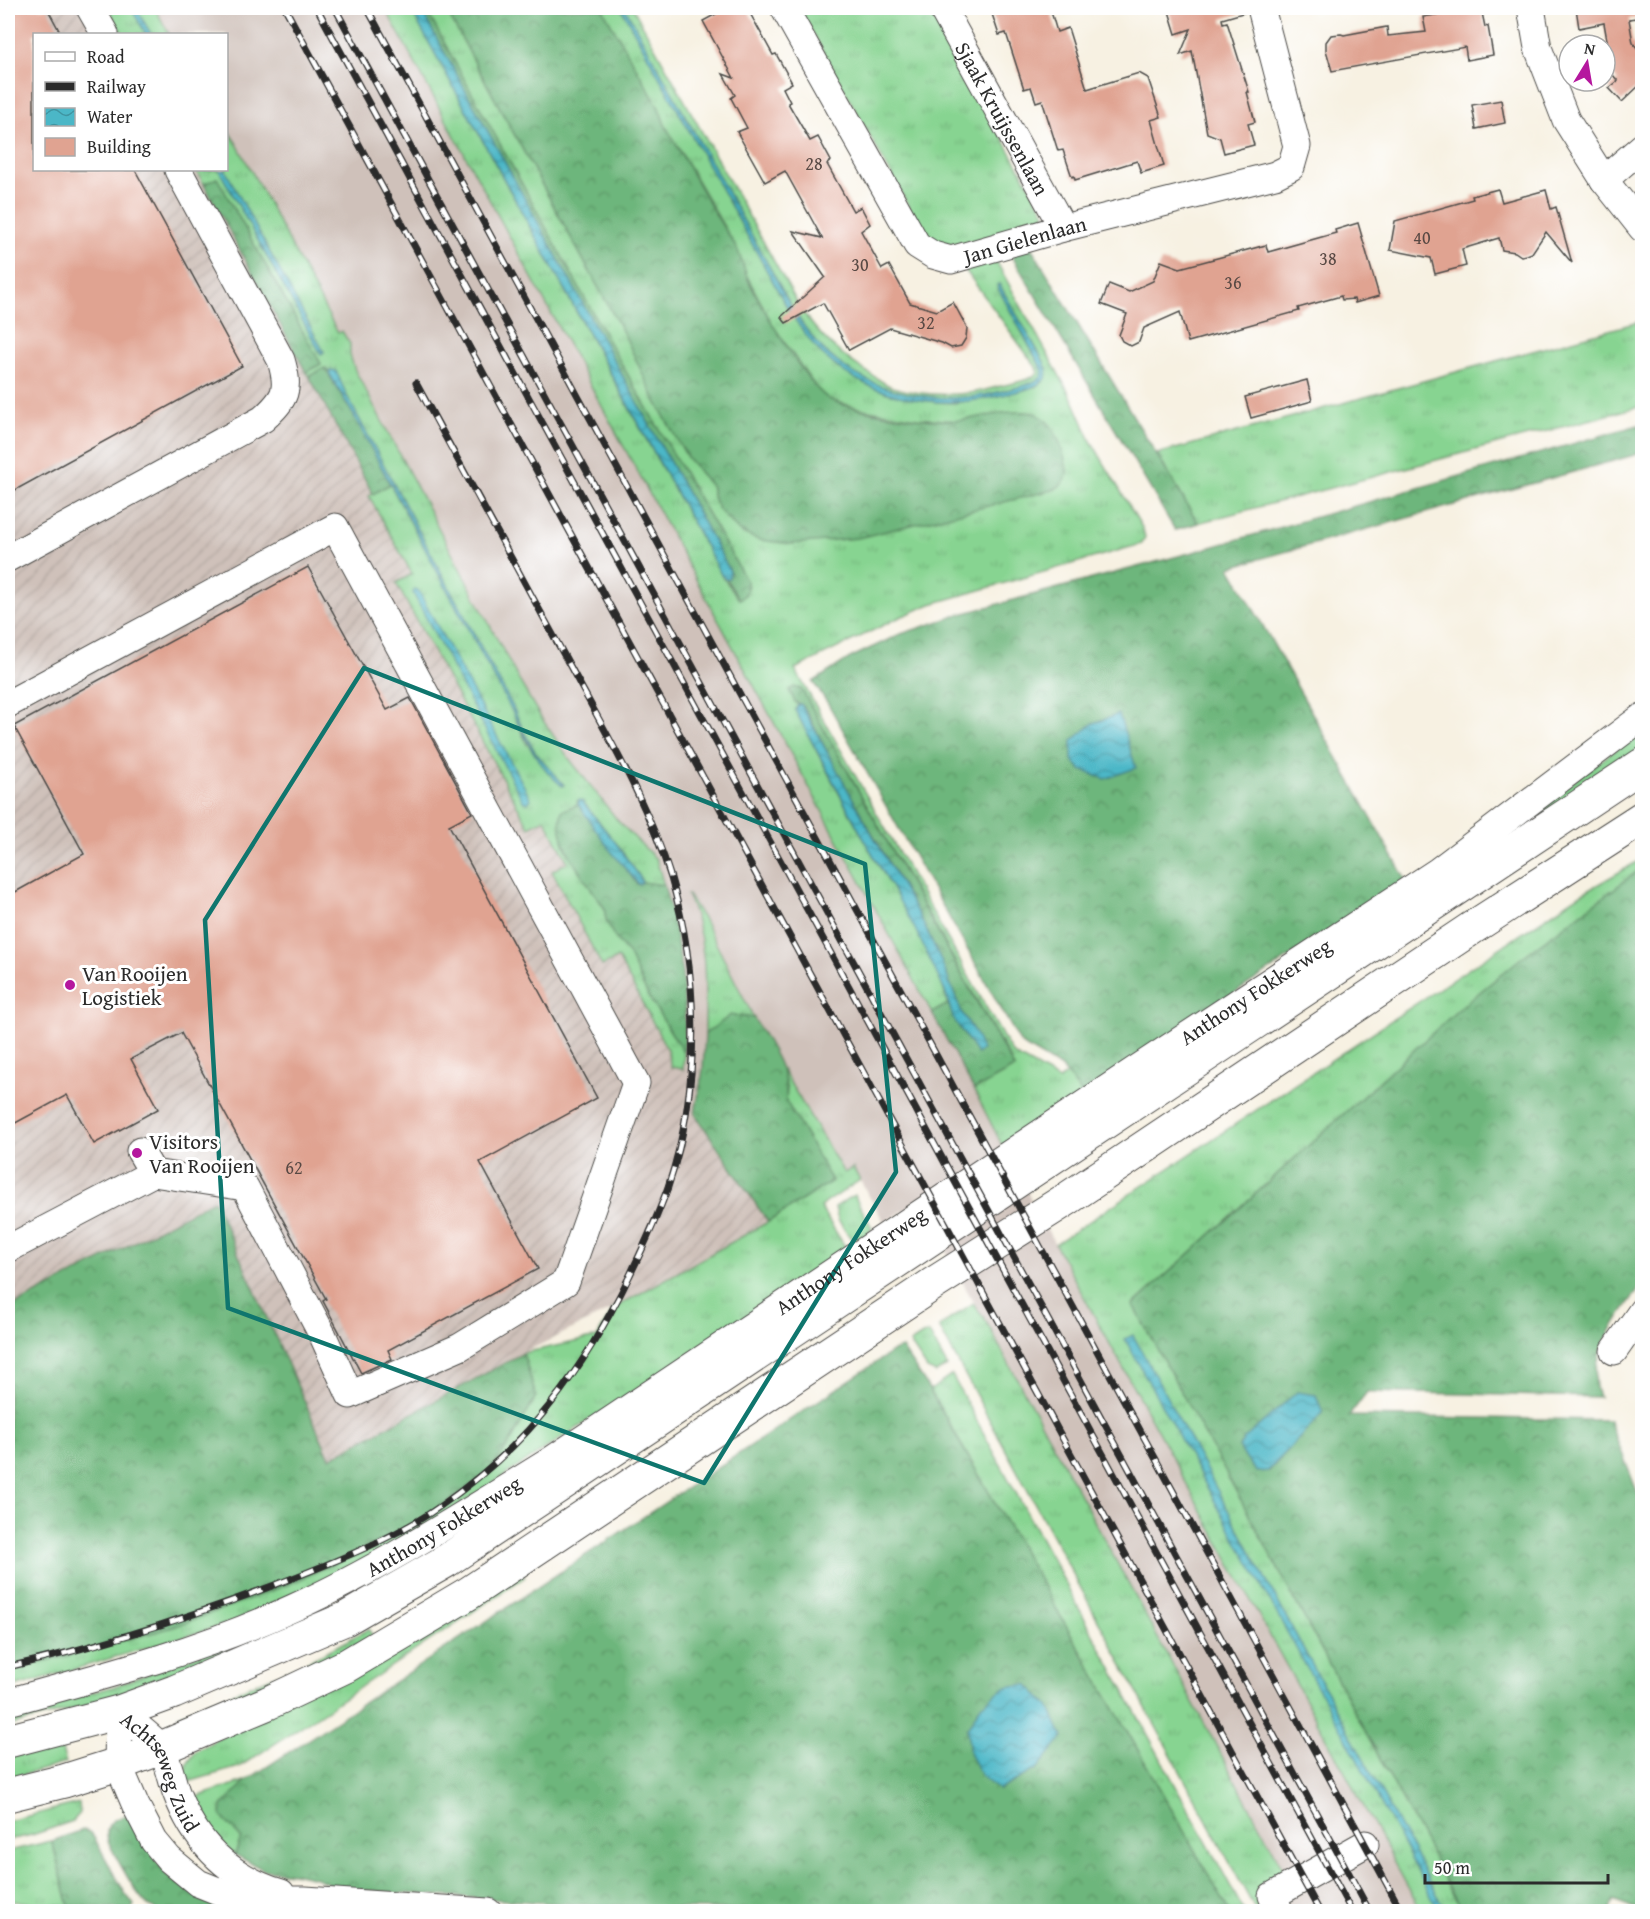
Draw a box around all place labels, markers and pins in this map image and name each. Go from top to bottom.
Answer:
place label: Van Rooijen Logistiek [82,958,188,1013]
marker: Van Rooijen Logistiek [63,978,77,992]
place label: Visitors Van Rooijen [149,1126,255,1181]
marker: Visitors Van Rooijen [130,1146,144,1160]

